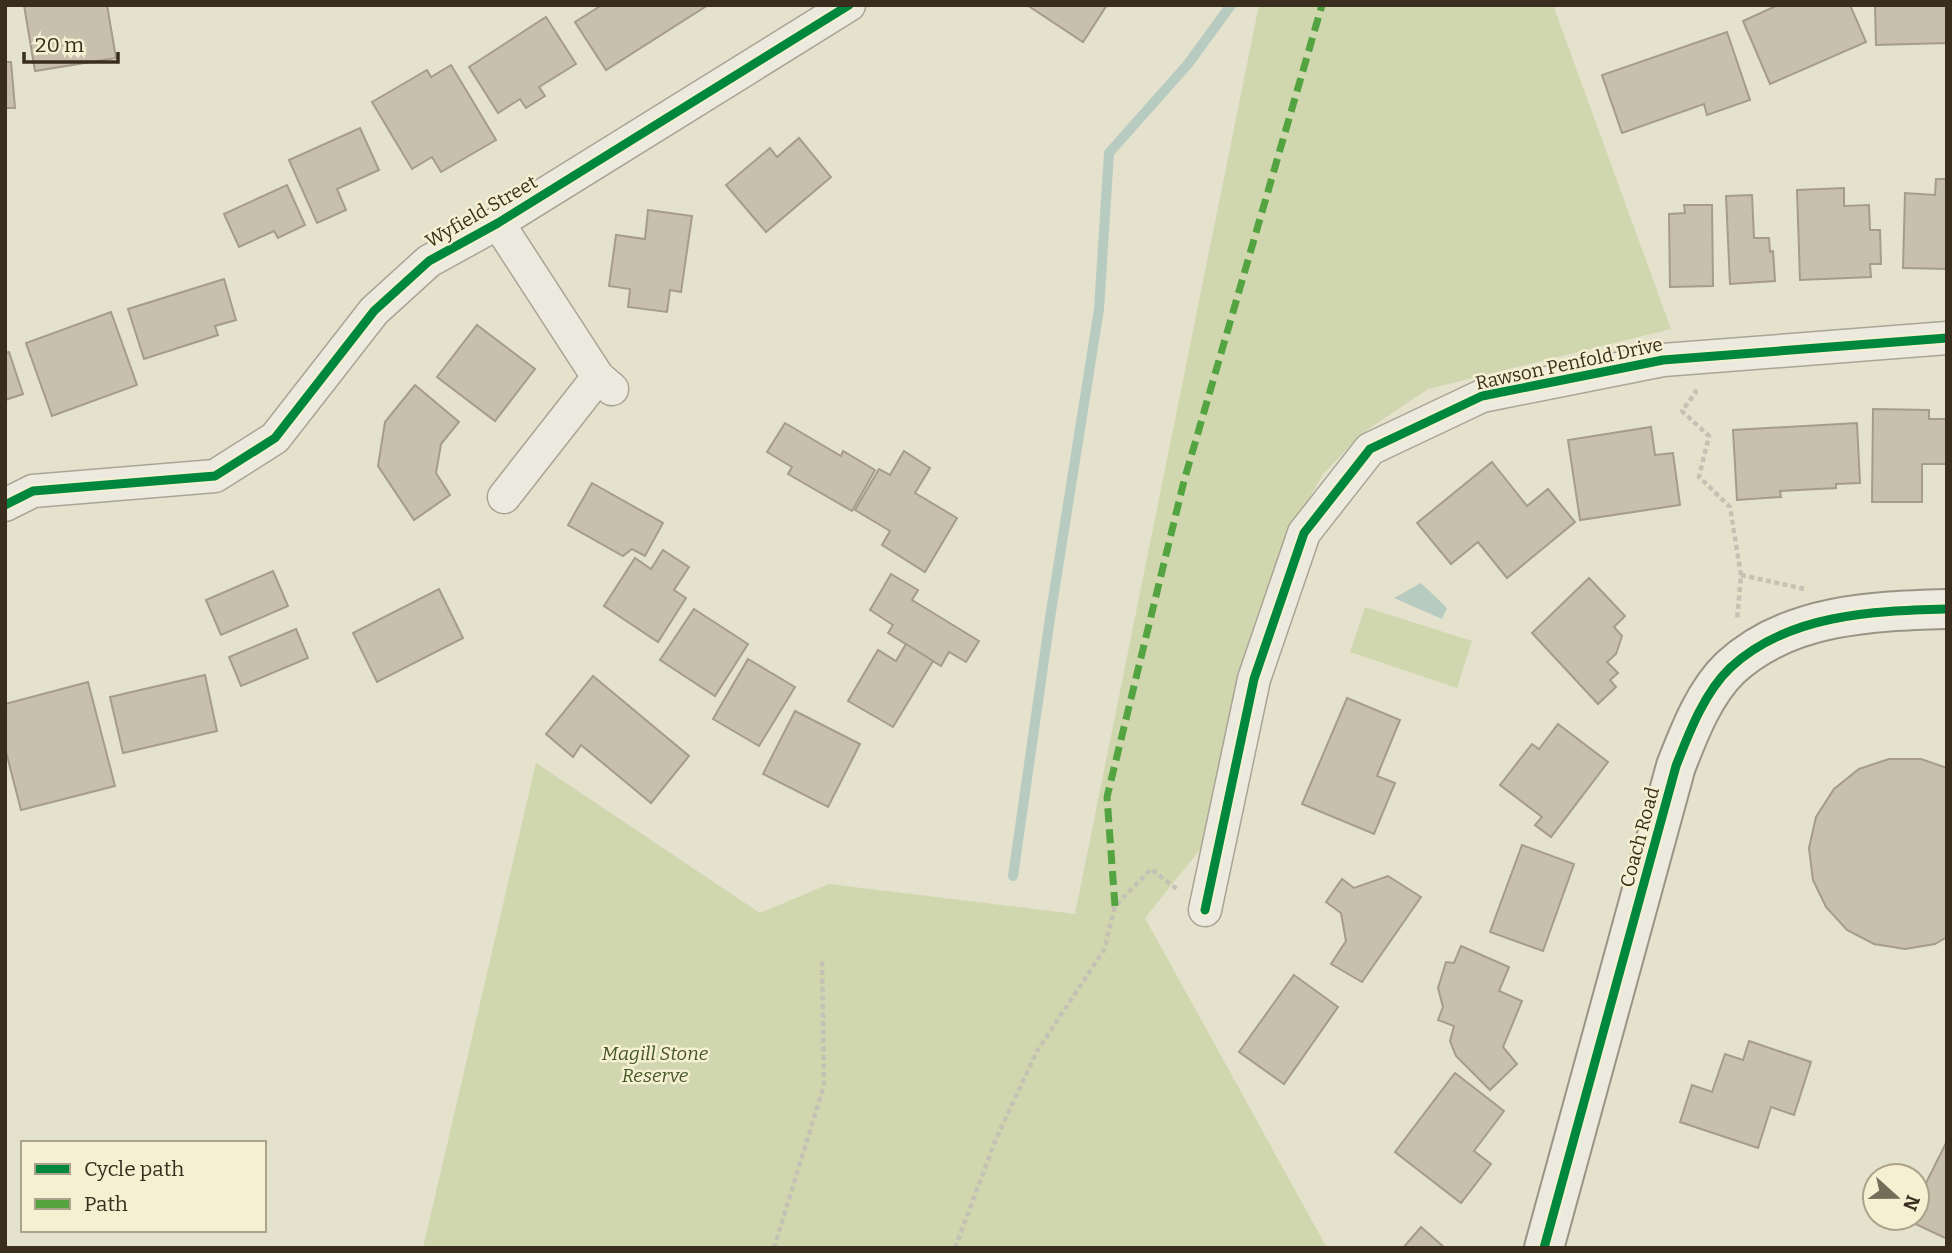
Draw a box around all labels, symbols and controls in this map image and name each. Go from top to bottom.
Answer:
scale bar [24,21,119,65]
text: 20 m [35,32,84,58]
street label: Wyfield Street [421,170,541,253]
street label: Rawson Penfold Drive [1473,332,1665,395]
street label: Coach Road [1615,785,1664,890]
park label: Magill Stone Reserve [602,1042,709,1087]
legend [21,1141,266,1232]
text: Cycle path [84,1156,184,1182]
north arrow [1861,1162,1931,1232]
text: Path [84,1191,128,1217]
text: N [1898,1192,1925,1214]

